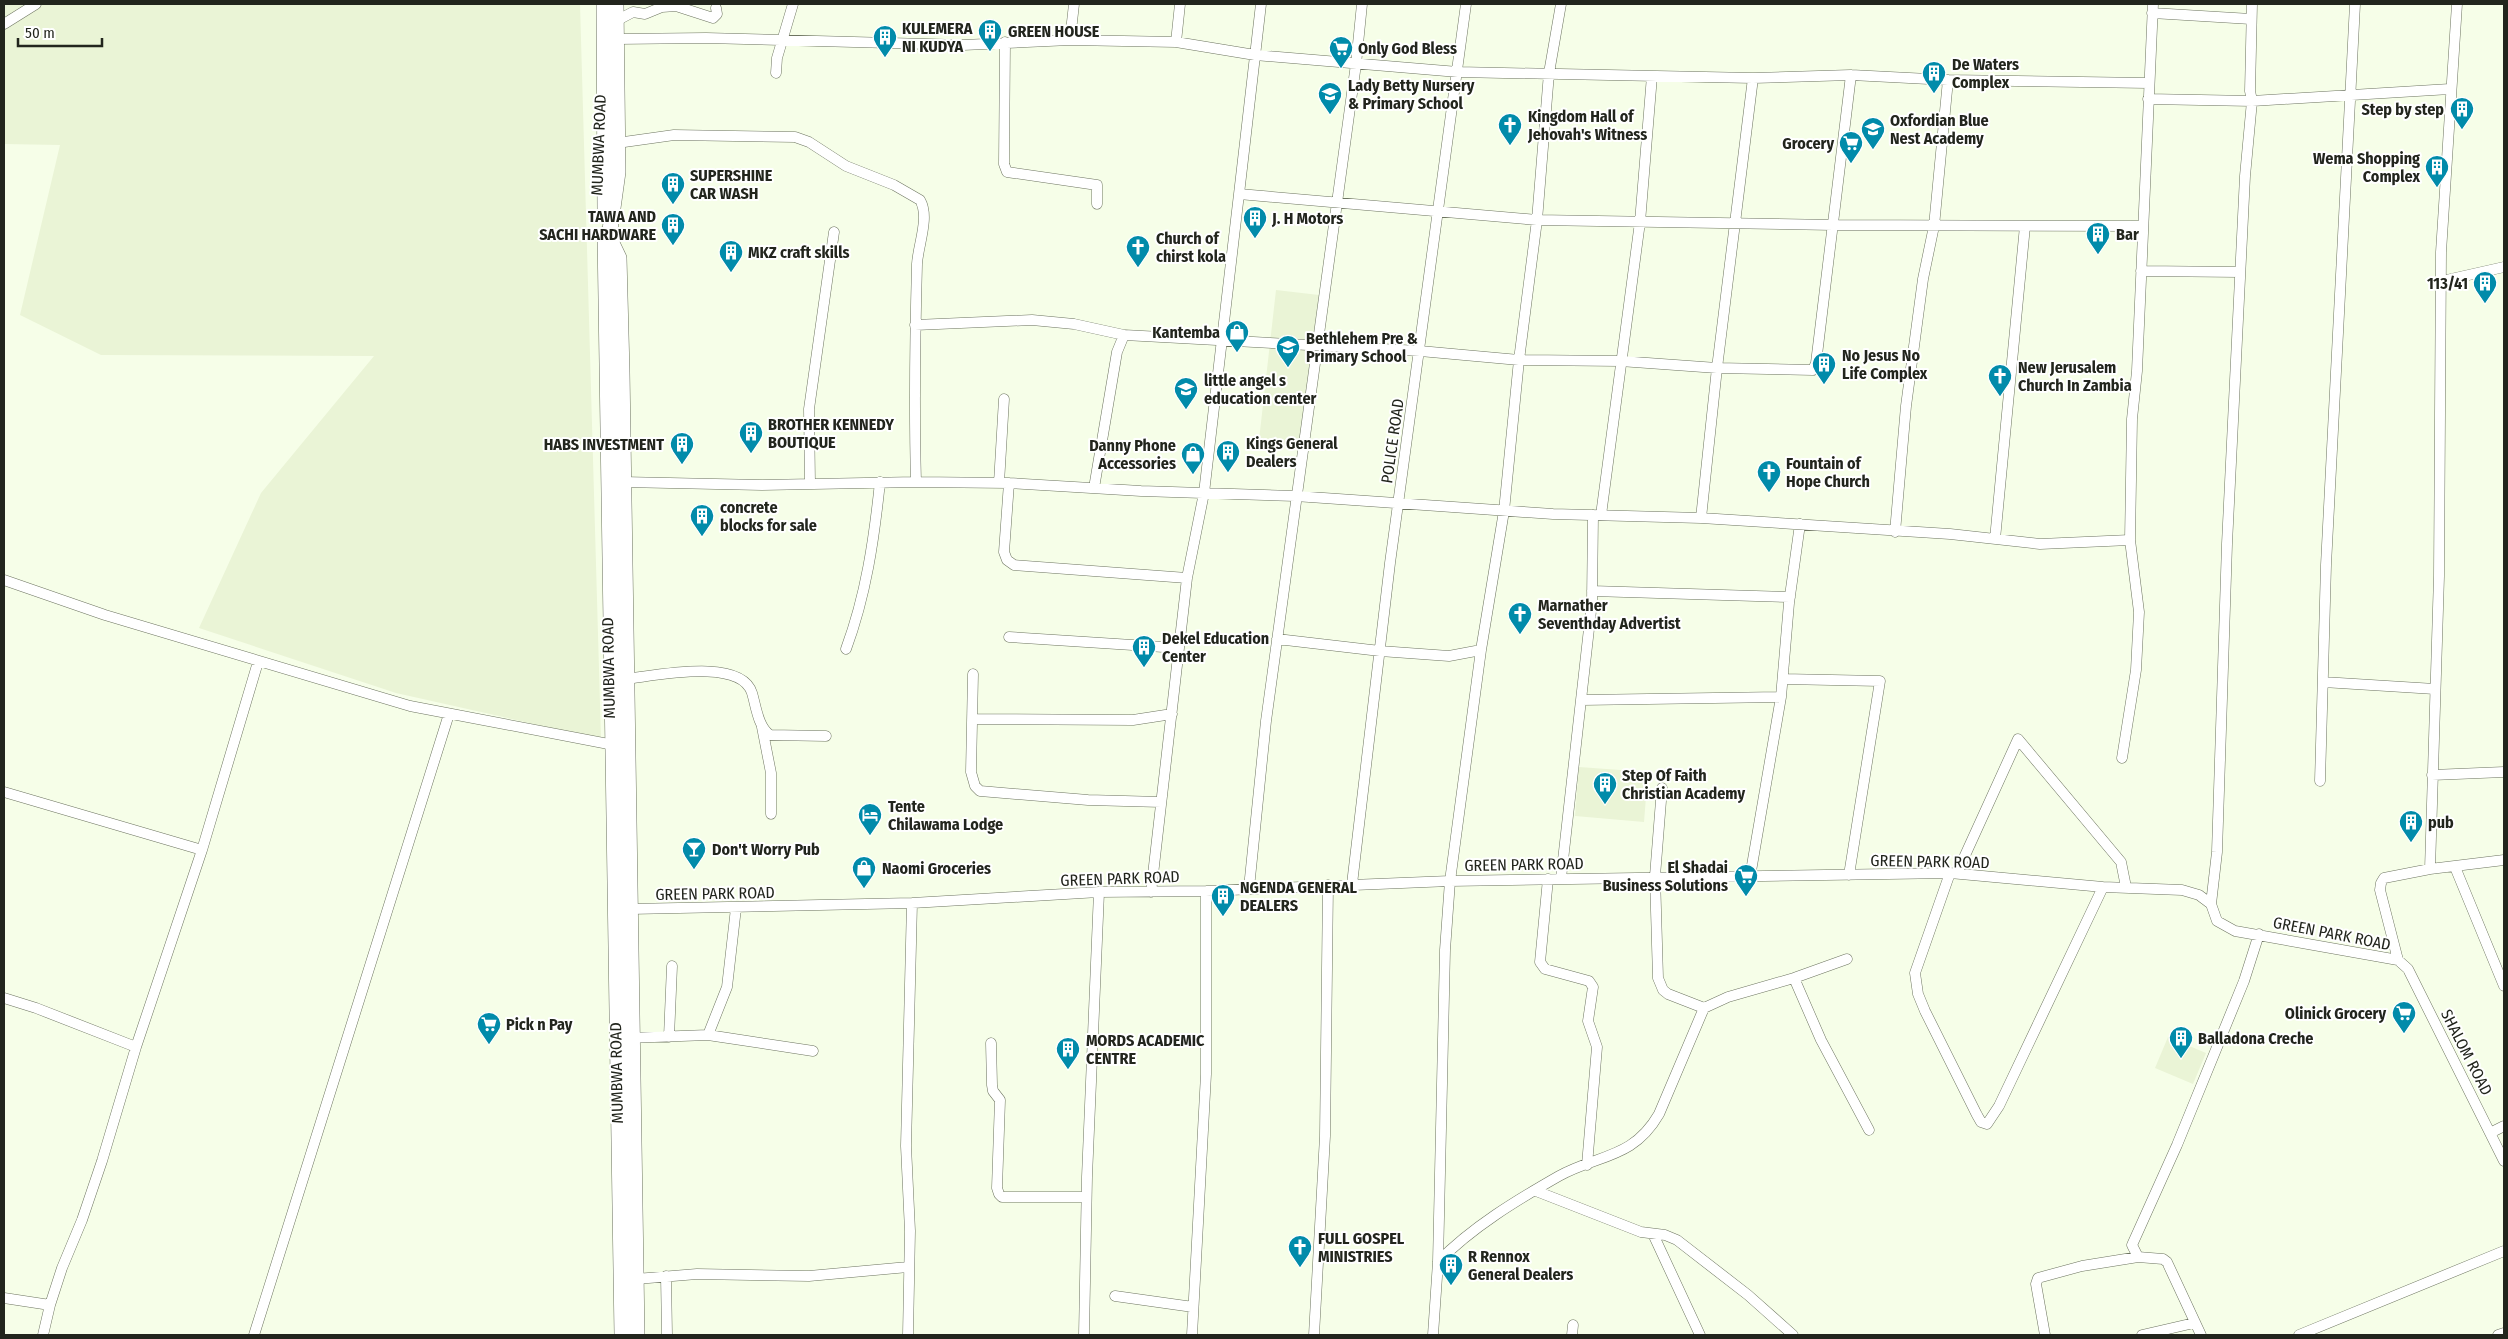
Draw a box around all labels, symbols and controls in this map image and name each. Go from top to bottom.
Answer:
scale bar [18,15,101,47]
building icon: GREEN HOUSE [977,18,1003,52]
place label: KULEMERA NI KUDYA [902,19,973,56]
place label: GREEN HOUSE [1008,22,1100,41]
text: 50 m [25,24,55,42]
building icon: KULEMERA NI KUDYA [872,24,898,58]
supermarket icon: Only God Bless [1328,35,1354,69]
place label: Only God Bless [1358,39,1457,58]
place label: De Waters Complex [1952,55,2019,92]
building icon: De Waters Complex [1921,60,1947,94]
place label: Lady Betty Nursery & Primary School [1348,76,1475,113]
school or university icon: Lady Betty Nursery & Primary School [1317,81,1343,115]
street label: MUMBWA ROAD [587,94,610,196]
building icon: Step by step [2449,96,2475,130]
place label: Step by step [2362,100,2444,119]
place label: Kingdom Hall of Jehovah's Witness [1527,107,1647,144]
place label: Oxfordian Blue Nest Academy [1890,111,1989,148]
church icon: Kingdom Hall of Jehovah's Witness [1497,112,1523,146]
school or university icon: Oxfordian Blue Nest Academy [1860,116,1886,150]
supermarket icon: Grocery [1838,130,1864,164]
place label: Grocery [1782,134,1834,153]
place label: Wema Shopping Complex [2313,149,2420,186]
building icon: Wema Shopping Complex [2424,154,2450,188]
place label: SUPERSHINE CAR WASH [690,166,773,203]
building icon: SUPERSHINE CAR WASH [660,171,686,205]
building icon: J. H Motors [1242,205,1268,239]
place label: TAWA AND SACHI HARDWARE [539,207,656,244]
place label: J. H Motors [1271,209,1343,228]
building icon: TAWA AND SACHI HARDWARE [660,212,686,246]
building icon: Bar [2085,221,2111,255]
place label: Bar [2116,225,2139,244]
place label: Church of chirst kola [1156,229,1226,266]
church icon: Church of chirst kola [1125,234,1151,268]
building icon: MKZ craft skills [718,239,744,273]
place label: MKZ craft skills [748,243,850,262]
building icon: 113/41 [2472,270,2498,304]
place label: 113/41 [2427,274,2468,293]
shop icon: Kantemba [1224,319,1250,353]
place label: Kantemba [1152,323,1220,342]
place label: Bethlehem Pre & Primary School [1306,329,1418,366]
school or university icon: Bethlehem Pre & Primary School [1275,334,1301,368]
place label: No Jesus No Life Complex [1842,346,1928,383]
building icon: No Jesus No Life Complex [1811,351,1837,385]
place label: New Jerusalem Church In Zambia [2018,358,2132,395]
church icon: New Jerusalem Church In Zambia [1987,363,2013,397]
place label: little angel s education center [1204,371,1317,408]
school or university icon: little angel s education center [1173,376,1199,410]
street label: POLICE ROAD [1377,398,1408,485]
place label: BROTHER KENNEDY BOUTIQUE [768,415,894,452]
building icon: BROTHER KENNEDY BOUTIQUE [738,420,764,454]
building icon: HABS INVESTMENT [669,431,695,465]
place label: Kings General Dealers [1246,434,1338,471]
place label: HABS INVESTMENT [544,435,664,454]
place label: Danny Phone Accessories [1089,436,1176,473]
building icon: Kings General Dealers [1215,439,1241,473]
shop icon: Danny Phone Accessories [1180,441,1206,475]
place label: Fountain of Hope Church [1786,454,1870,491]
church icon: Fountain of Hope Church [1756,459,1782,493]
place label: concrete blocks for sale [720,498,817,535]
building icon: concrete blocks for sale [689,503,715,537]
place label: Marnather Seventhday Advertist [1538,596,1681,633]
church icon: Marnather Seventhday Advertist [1507,601,1533,635]
street label: MUMBWA ROAD [598,617,619,719]
place label: Dekel Education Center [1162,629,1269,666]
building icon: Dekel Education Center [1131,634,1157,668]
place label: Step Of Faith Christian Academy [1622,766,1745,803]
building icon: Step Of Faith Christian Academy [1592,771,1618,805]
place label: Tente Chilawama Lodge [888,797,1003,834]
hotel icon: Tente Chilawama Lodge [857,802,883,836]
building icon: pub [2398,809,2424,843]
place label: pub [2428,813,2454,832]
bar icon: Don't Worry Pub [681,836,707,870]
place label: Don't Worry Pub [712,840,820,859]
street label: GREEN PARK ROAD [1870,851,1990,872]
street label: GREEN PARK ROAD [1464,854,1584,875]
shop icon: Naomi Groceries [851,855,877,889]
place label: El Shadai Business Solutions [1603,858,1728,895]
place label: Naomi Groceries [882,859,991,878]
supermarket icon: El Shadai Business Solutions [1733,863,1759,897]
street label: GREEN PARK ROAD [1060,867,1180,890]
place label: NGENDA GENERAL DEALERS [1240,878,1357,915]
street label: GREEN PARK ROAD [655,883,775,904]
building icon: NGENDA GENERAL DEALERS [1210,883,1236,917]
street label: GREEN PARK ROAD [2272,913,2392,954]
supermarket icon: Olinick Grocery [2391,1000,2417,1034]
place label: Olinick Grocery [2285,1004,2386,1023]
street label: SHALOM ROAD [2437,1006,2496,1098]
supermarket icon: Pick n Pay [476,1011,502,1045]
place label: Pick n Pay [506,1015,573,1034]
street label: MUMBWA ROAD [606,1022,627,1124]
building icon: Balladona Creche [2168,1025,2194,1059]
place label: Balladona Creche [2198,1029,2313,1048]
place label: MORDS ACADEMIC CENTRE [1086,1031,1205,1068]
building icon: MORDS ACADEMIC CENTRE [1055,1036,1081,1070]
place label: FULL GOSPEL MINISTRIES [1318,1229,1405,1266]
church icon: FULL GOSPEL MINISTRIES [1287,1234,1313,1268]
place label: R Rennox General Dealers [1468,1247,1573,1284]
building icon: R Rennox General Dealers [1438,1252,1464,1286]

